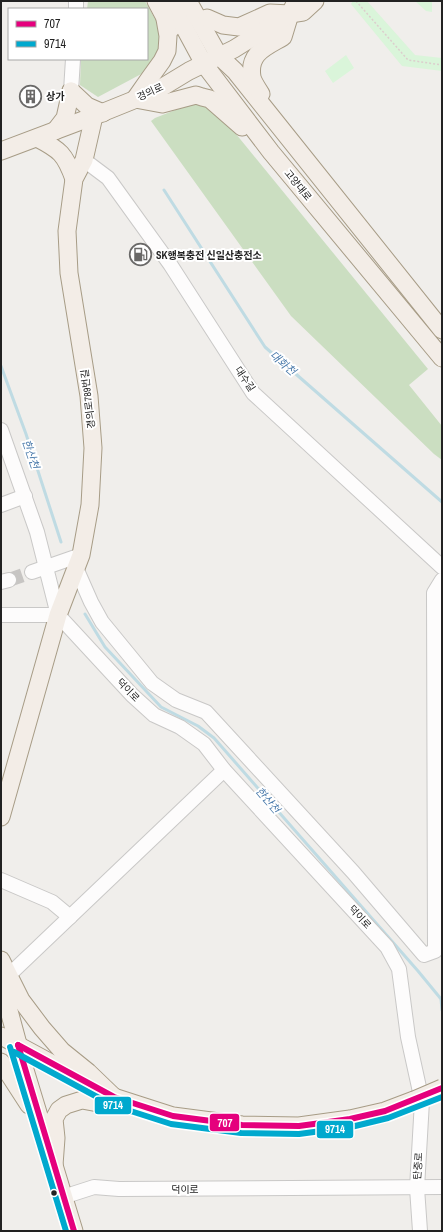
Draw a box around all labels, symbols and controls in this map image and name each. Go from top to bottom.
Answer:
legend [8,8,148,60]
text: 707 [44,16,61,32]
text: 9714 [44,36,66,52]
street label: 경의로 [135,80,165,104]
building icon: 상가 [18,83,44,109]
place label: 상가 [46,90,65,103]
street label: 고양대로 [281,167,315,203]
fuel station icon: SK행복충전 신일산충전소 [128,242,154,268]
place label: SK행복충전 신일산충전소 [156,249,262,262]
water label: 대화천 [267,348,300,379]
street label: 대수길 [232,364,258,394]
street label: 경의로789번길 [78,369,98,429]
water label: 한산천 [19,437,43,472]
street label: 덕이로 [114,676,142,704]
water label: 한산천 [253,784,284,817]
street label: 덕이로 [346,902,374,932]
line badge: 9714 [94,1096,132,1115]
text: 9714 [103,1098,123,1112]
line badge: 707 [209,1113,240,1132]
text: 707 [217,1116,233,1130]
line badge: 9714 [316,1120,354,1139]
text: 9714 [325,1122,345,1136]
street label: 탄중로 [411,1152,425,1180]
street label: 덕이로 [171,1183,199,1196]
unlabelled marker [49,1188,59,1198]

